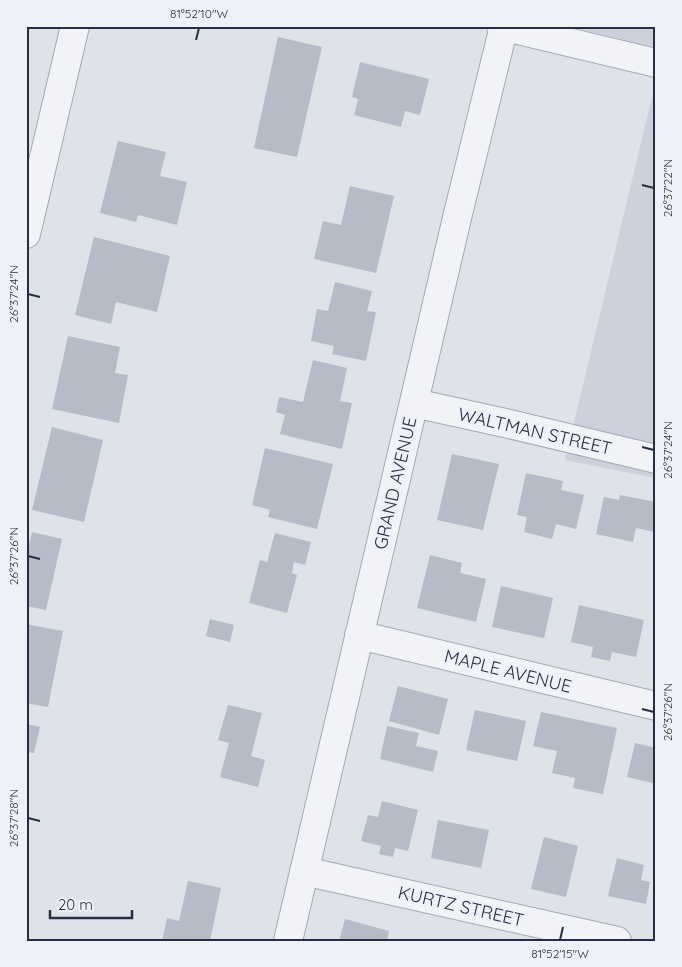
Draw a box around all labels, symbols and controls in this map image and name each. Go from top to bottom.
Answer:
text: 81°52'10"W [170,6,228,21]
text: 26°37'22"N [660,159,675,217]
text: 26°37'24"N [6,265,21,323]
street label: WALTMAN STREET [456,402,614,460]
street label: GRAND AVENUE [369,414,421,552]
text: 26°37'24"N [660,421,675,479]
text: 26°37'26"N [6,527,21,585]
street label: MAPLE AVENUE [442,644,574,698]
text: 26°37'26"N [660,683,675,741]
text: 26°37'28"N [6,789,21,847]
street label: KURTZ STREET [396,880,526,932]
scale bar [50,887,132,919]
text: 20 m [58,895,93,914]
text: 81°52'15"W [531,946,589,961]

